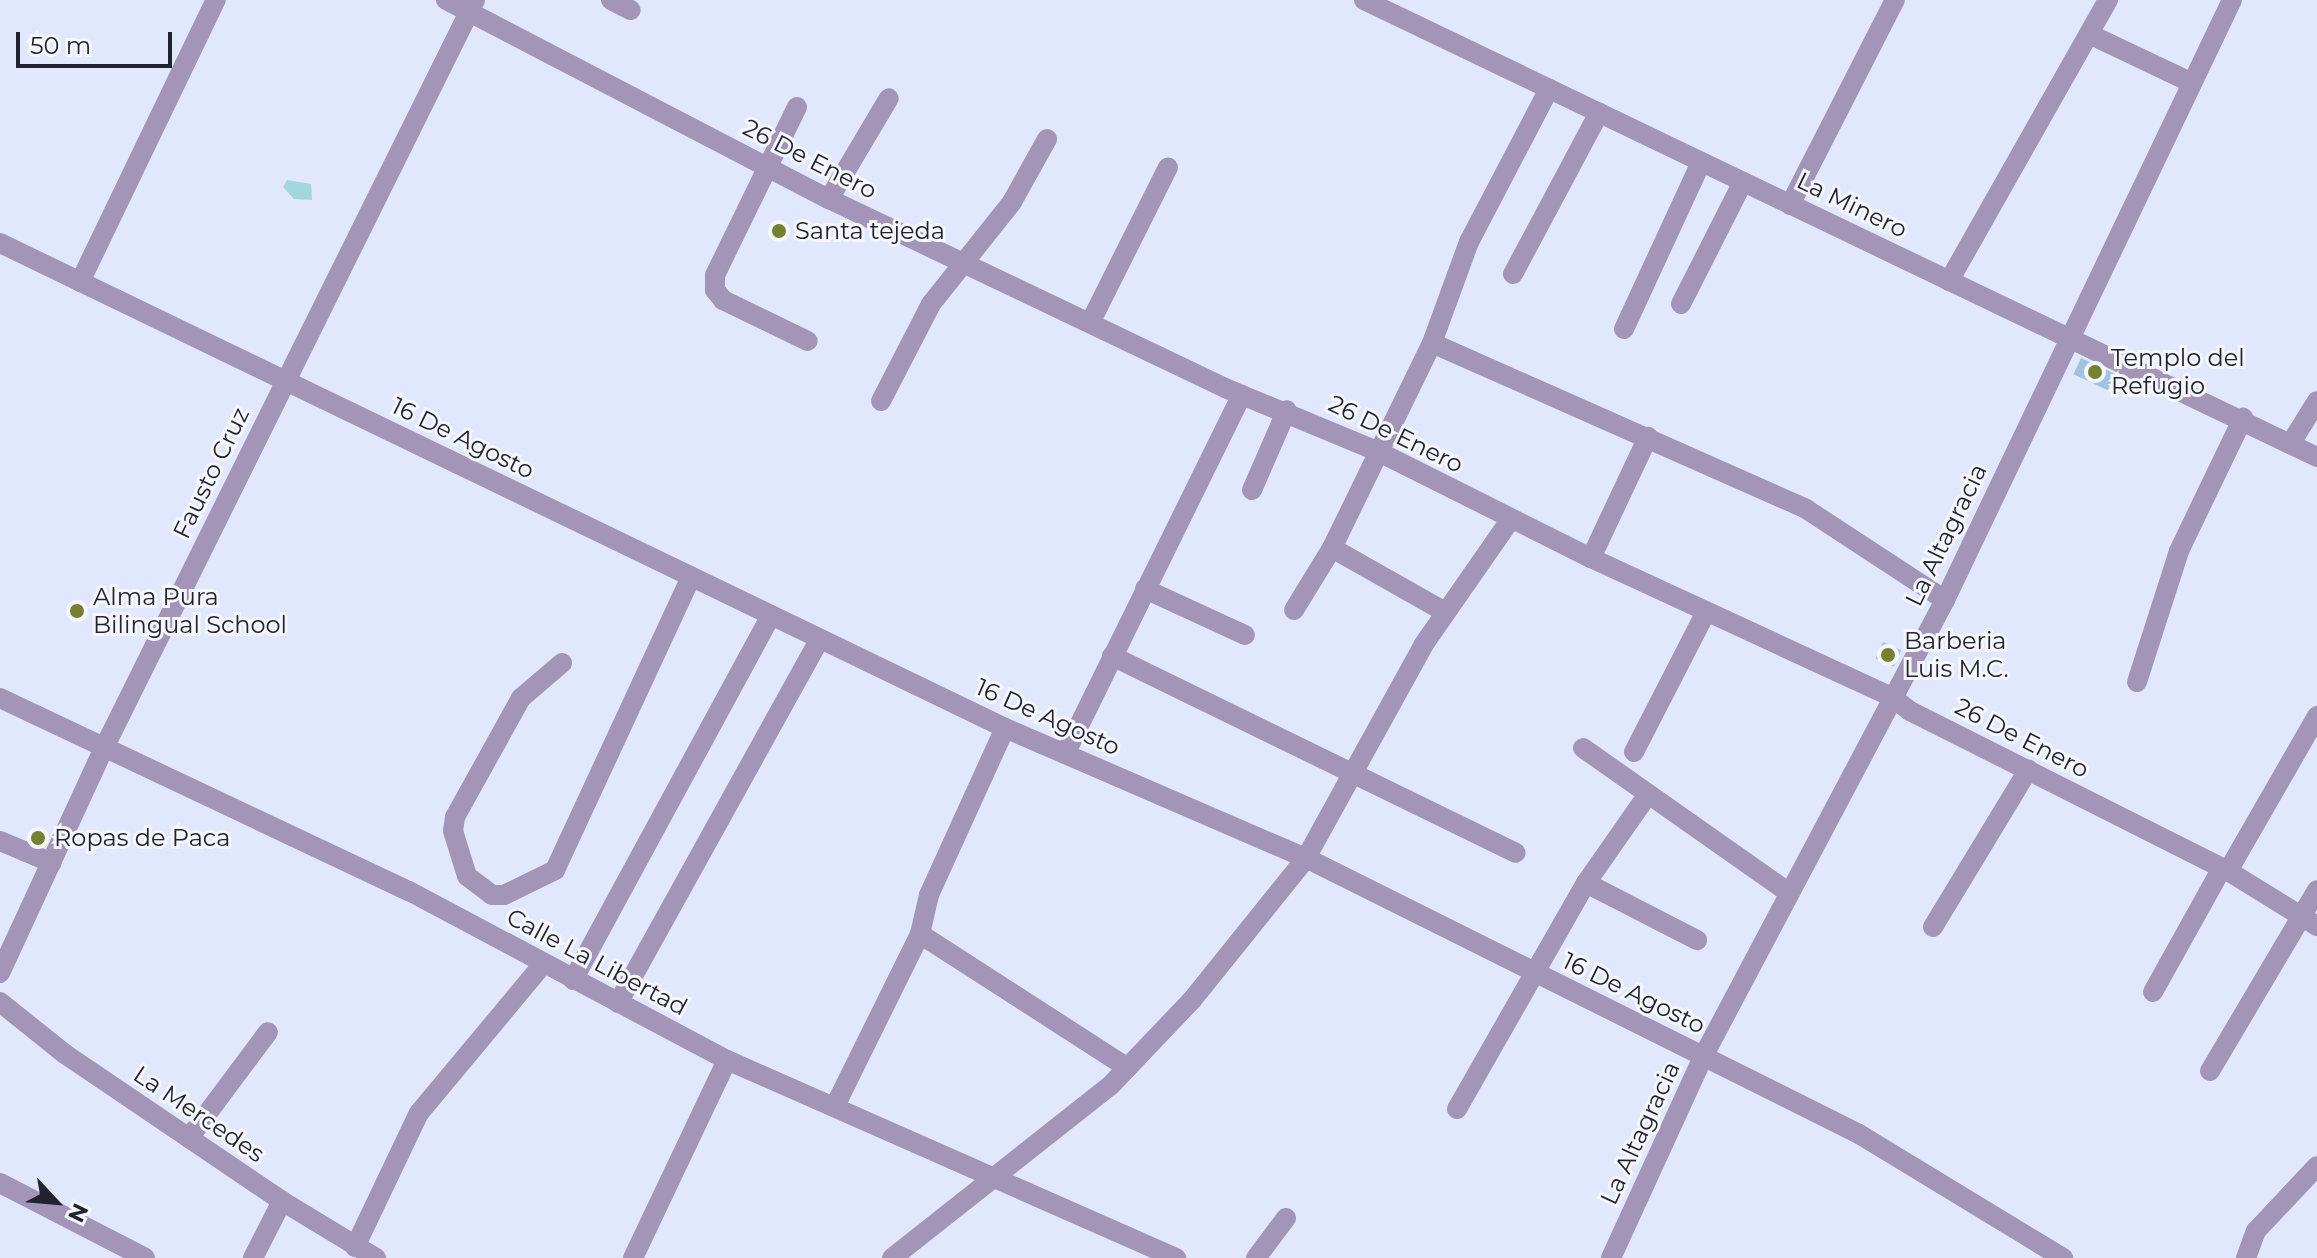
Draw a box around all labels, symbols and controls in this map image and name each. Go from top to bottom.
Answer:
scale bar [20,16,176,66]
text: 50 m [30,31,91,60]
street label: 26 De Enero [738,113,882,205]
street label: La Minero [1792,166,1912,244]
place label: Santa tejeda [795,217,945,245]
marker: Santa tejeda [770,222,788,240]
place label: Templo del Refugio [2111,344,2245,400]
marker: Templo del Refugio [2086,363,2104,381]
street label: 26 De Enero [1324,389,1468,479]
street label: 16 De Agosto [387,391,539,485]
street label: Fausto Cruz [167,403,255,543]
street label: La Altagracia [1899,459,1993,611]
place label: Alma Pura Bilingual School [93,583,287,639]
marker: Alma Pura Bilingual School [68,602,86,620]
place label: Barberia Luis M.C. [1904,627,2008,683]
marker: Barberia Luis M.C. [1879,646,1897,664]
street label: 16 De Agosto [971,672,1125,762]
street label: 26 De Enero [1950,692,2094,784]
place label: Ropas de Paca [54,824,231,852]
marker: Ropas de Paca [29,829,47,847]
street label: Calle La Libertad [502,902,692,1022]
street label: 16 De Agosto [1558,946,1710,1040]
street label: La Altagracia [1594,1057,1686,1209]
street label: La Mercedes [128,1060,270,1168]
north arrow [16,1162,96,1242]
text: N [62,1199,94,1227]

